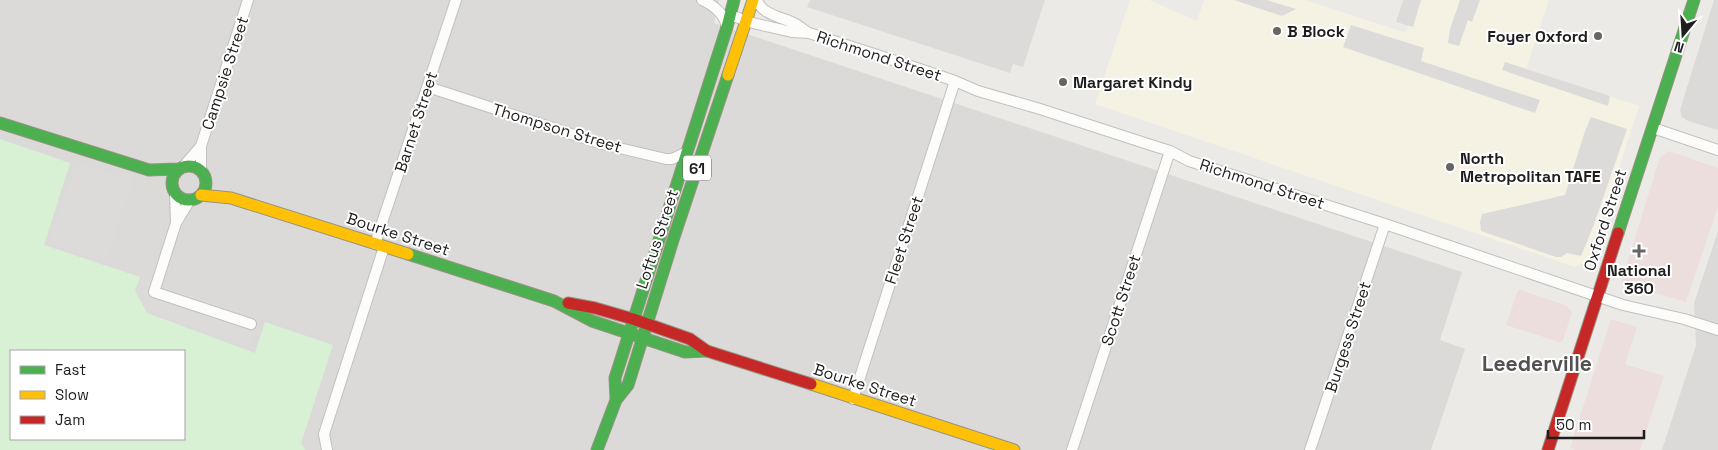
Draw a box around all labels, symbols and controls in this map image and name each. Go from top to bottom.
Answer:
north arrow [1658,10,1708,60]
street label: Campsie Street [197,13,253,133]
place label: B Block [1287,21,1345,42]
marker: B Block [1271,25,1283,37]
street label: Richmond Street [814,26,944,86]
place label: Foyer Oxford [1487,26,1588,47]
marker: Foyer Oxford [1592,30,1604,42]
text: N [1672,37,1686,57]
street label: Barnet Street [390,69,442,175]
place label: Margaret Kindy [1073,72,1192,93]
marker: Margaret Kindy [1057,76,1069,88]
street label: Thompson Street [490,98,624,158]
place label: North Metropolitan TAFE [1460,148,1601,187]
street label: Richmond Street [1197,154,1327,214]
road number: 61 [683,156,711,180]
marker: North Metropolitan TAFE [1444,161,1456,173]
street label: Oxford Street [1579,166,1631,274]
street label: Loftus Street [631,186,683,292]
street label: Fleet Street [880,193,928,287]
street label: Bourke Street [344,207,452,261]
marker: National 360 [1632,244,1646,258]
street label: Scott Street [1096,252,1146,348]
place label: National 360 [1607,260,1671,299]
street label: Burgess Street [1320,279,1376,395]
legend [10,350,185,440]
district label: Leederville [1482,350,1592,377]
street label: Bourke Street [811,358,919,412]
text: Fast [55,360,86,379]
text: Slow [55,385,89,404]
scale bar [1548,408,1644,440]
text: Jam [55,410,85,429]
text: 50 m [1556,415,1591,434]

